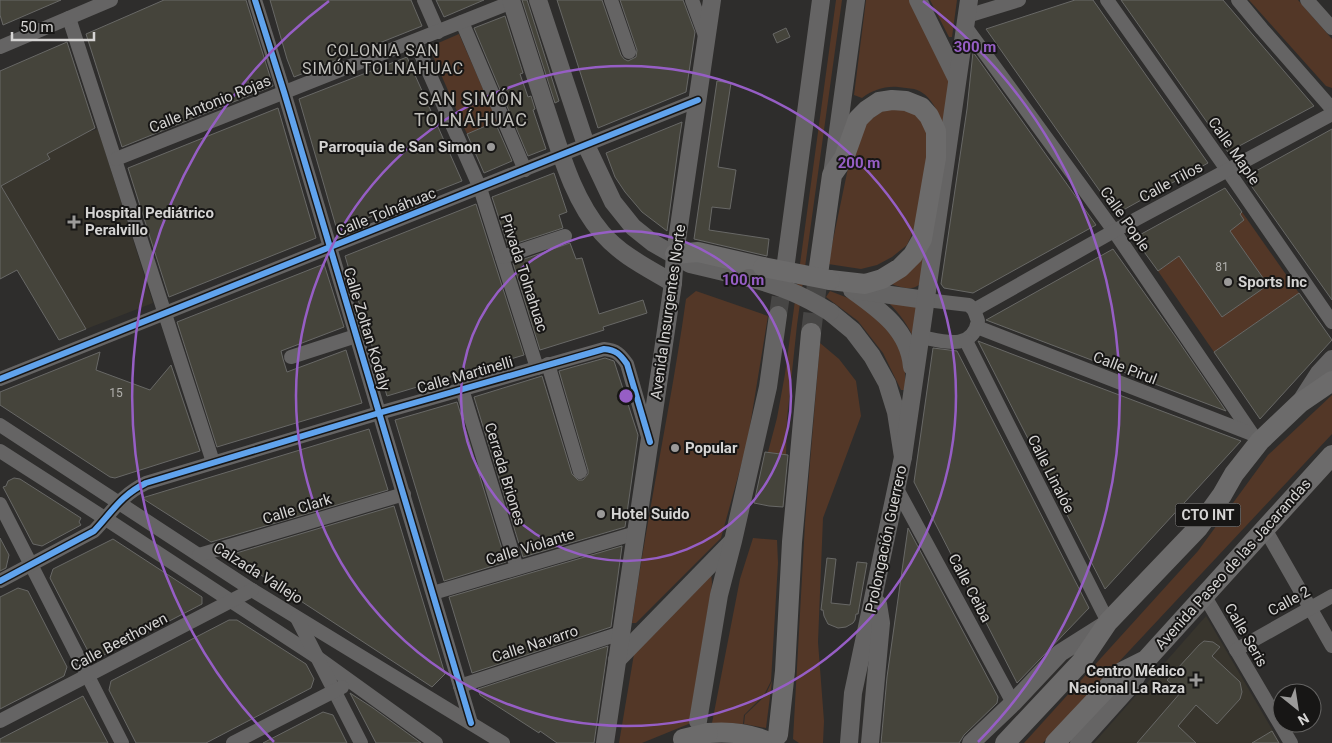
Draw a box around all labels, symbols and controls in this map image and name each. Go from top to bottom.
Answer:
scale bar [12,10,95,42]
text: 50 m [20,18,54,36]
text: 300 m [954,38,996,56]
district label: COLONIA SAN SIMÓN TOLNAHUAC [302,41,464,78]
street label: Calle Antonio Rojas [146,71,274,137]
district label: SAN SIMÓN TOLNÁHUAC [414,88,528,130]
street label: Calle Maple [1204,114,1264,188]
place label: Parroquia de San Simon [319,138,481,156]
marker: Parroquia de San Simon [485,141,497,153]
text: 200 m [838,154,880,172]
street label: Calle Tilos [1136,158,1206,206]
street label: Calle Pople [1096,183,1154,255]
street label: Calle Tolnáhuac [333,184,439,240]
place label: Hospital Pediátrico Peralvillo [85,204,214,239]
street label: Privada Tolnahuac [496,212,552,334]
marker: Hospital Pediátrico Peralvillo [67,215,81,229]
street label: Avenida Insurgentes Norte [647,223,689,401]
house number: 81 [1215,260,1229,274]
street label: Calle Zoltan Kodaly [340,265,394,393]
text: 100 m [722,271,764,289]
place label: Sports Inc [1238,273,1307,291]
marker: Sports Inc [1222,276,1234,288]
street label: Calle Pirul [1090,348,1160,388]
street label: Calle Martinelli [415,353,515,397]
house number: 15 [109,386,123,400]
centre of rings [617,387,635,405]
street label: Cerrada Briones [481,420,529,528]
street label: Calle Linalóe [1024,432,1078,516]
place label: Popular [685,439,738,457]
marker: Popular [669,442,681,454]
street label: Prolongación Guerrero [862,464,910,614]
street label: Avenida Paseo de las Jacarandas [1151,475,1315,653]
street label: Calle Clark [260,490,334,528]
road number: CTO INT [1176,504,1240,526]
place label: Hotel Suido [611,505,689,523]
marker: Hotel Suido [595,508,607,520]
street label: Calle Violante [484,525,576,569]
street label: Calzada Vallejo [210,538,306,608]
street label: Calle Ceiba [944,551,996,625]
street label: Calle 2 [1265,582,1313,620]
street label: Calle Seris [1221,600,1271,670]
street label: Calle Beethoven [67,609,171,675]
street label: Calle Navarro [490,622,580,666]
place label: Centro Médico Nacional La Raza [1069,662,1185,697]
marker: Centro Médico Nacional La Raza [1189,673,1203,687]
north arrow [1272,683,1322,733]
text: N [1295,710,1312,729]

